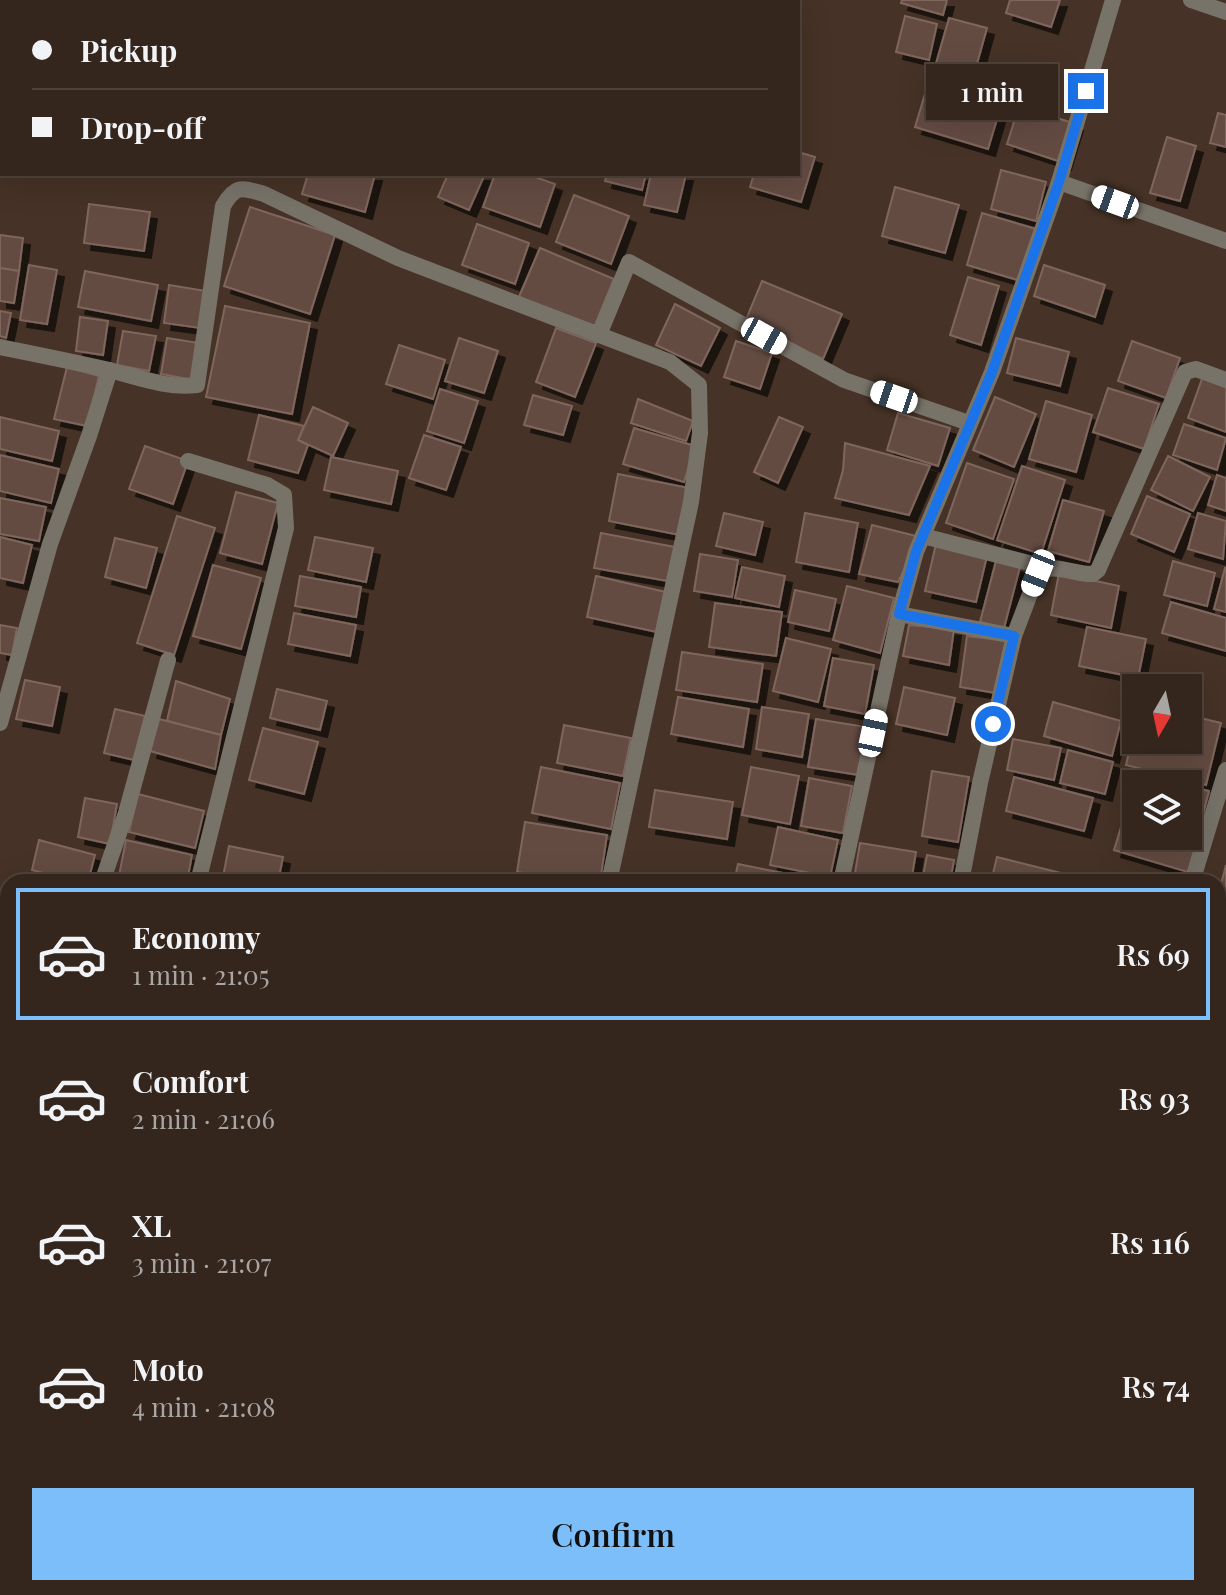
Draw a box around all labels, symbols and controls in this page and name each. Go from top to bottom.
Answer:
text: Pickup [80,30,177,70]
callout: 1 min [926,63,1058,119]
route end [1068,73,1104,109]
text: 1 min [960,74,1024,109]
text: Drop-off [80,107,204,147]
car [1088,183,1142,221]
car [737,314,791,358]
car [867,378,921,416]
car [1018,546,1058,600]
north arrow [1122,674,1202,754]
map controls [1122,674,1202,850]
route start [975,706,1011,742]
car [856,707,890,759]
button: layers [1122,770,1202,850]
text: Economy [132,917,261,957]
icon: car [36,918,108,990]
text: Rs 69 [1116,934,1190,974]
text: 1 min · 21:05 [132,957,270,992]
text: Comfort [132,1061,249,1101]
icon: car [36,1062,108,1134]
text: Rs 93 [1118,1078,1190,1118]
text: 2 min · 21:06 [132,1101,275,1136]
text: XL [132,1205,171,1245]
icon: car [36,1206,108,1278]
text: Rs 116 [1110,1222,1190,1262]
text: 3 min · 21:07 [132,1245,271,1280]
text: Moto [132,1349,204,1389]
icon: car [36,1350,108,1422]
text: Rs 74 [1122,1366,1190,1406]
text: 4 min · 21:08 [132,1389,275,1424]
button: Confirm [32,1488,1194,1580]

